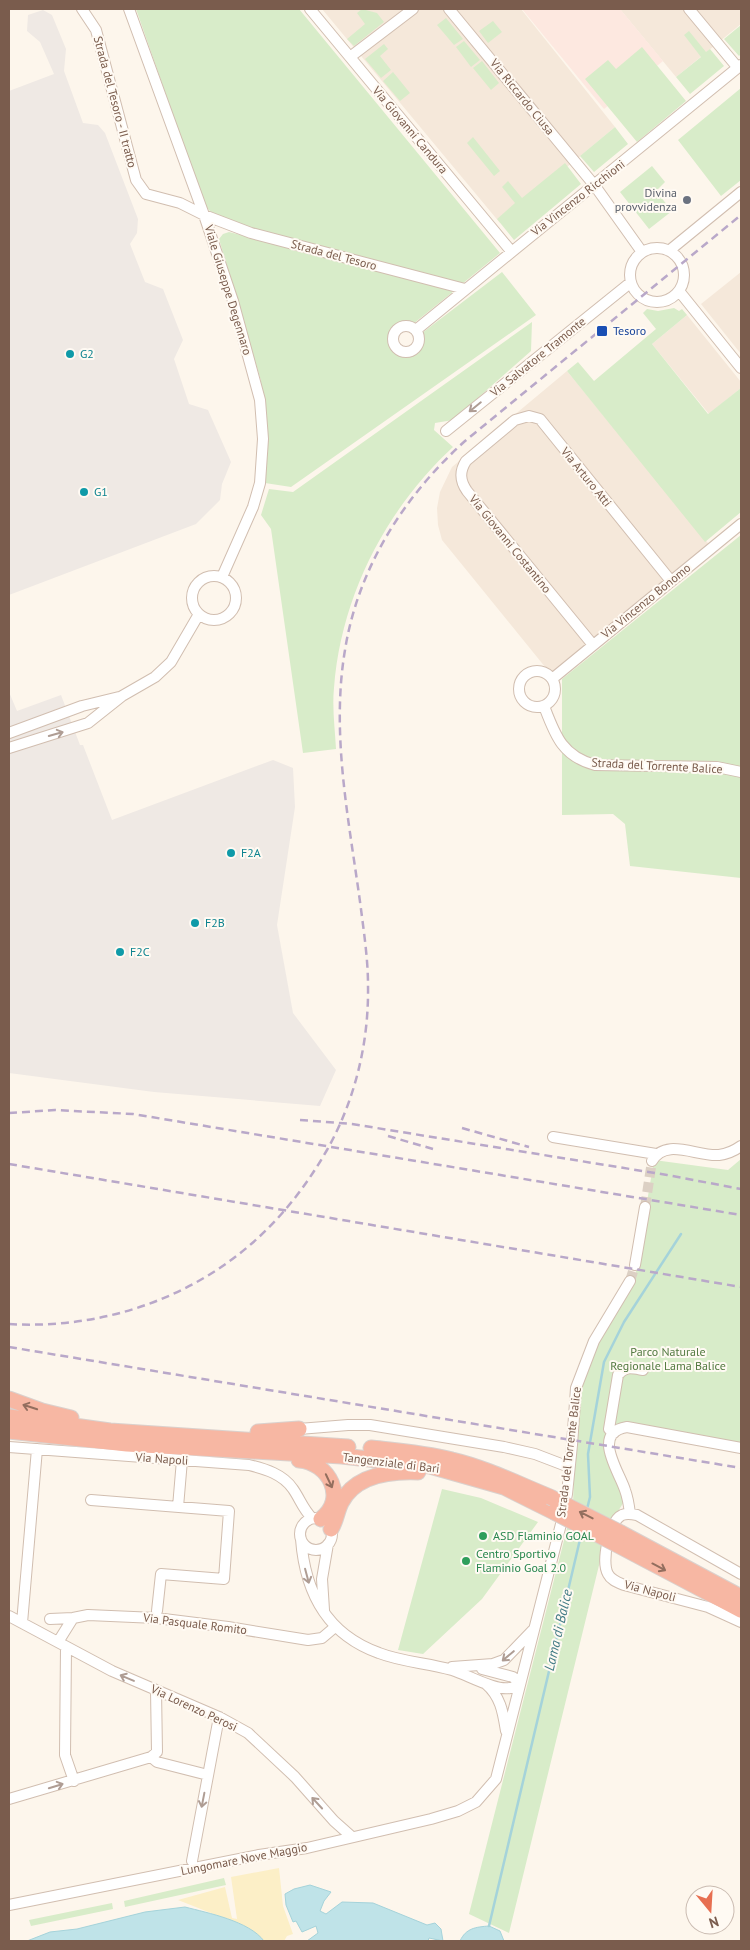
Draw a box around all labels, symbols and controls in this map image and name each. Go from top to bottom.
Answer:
street label: Strada del Tesoro - II tratto [91,34,140,169]
street label: Via Riccardo Ciusa [486,55,558,138]
street label: Via Giovanni Candura [369,82,451,176]
street label: Via Vincenzo Ricchioni [527,156,628,240]
place label: Divina provvidenza [615,185,677,214]
marker: Divina provvidenza [681,194,693,206]
street label: Viale Giuseppe Degennaro [201,222,255,357]
street label: Strada del Tesoro [290,236,379,273]
street label: Via Salvatore Tramonte [486,314,588,400]
place label: Tesoro [613,323,646,338]
marker: Tesoro [595,324,609,338]
place label: G2 [80,346,94,361]
marker: G2 [64,348,76,360]
one-way arrow [468,402,481,413]
street label: Via Arturo Atti [557,443,615,510]
place label: G1 [94,484,108,499]
marker: G1 [78,486,90,498]
street label: Via Giovanni Costantino [466,491,555,596]
street label: Via Vincenzo Bonomo [597,560,693,642]
one-way arrow [47,729,63,738]
street label: Strada del Torrente Balice [591,755,723,776]
place label: F2A [241,845,261,860]
marker: F2A [225,847,237,859]
place label: F2B [205,915,225,930]
marker: F2B [189,917,201,929]
place label: F2C [130,944,150,959]
marker: F2C [114,946,126,958]
park label: Parco Naturale Regionale Lama Balice [610,1344,726,1373]
street label: Strada del Torrente Balice [553,1386,584,1518]
one-way arrow [22,1402,38,1412]
street label: Via Napoli [134,1449,189,1468]
street label: Tangenziale di Bari [342,1449,440,1476]
one-way arrow [325,1473,335,1488]
one-way arrow [579,1510,594,1519]
place label: ASD Flaminio GOAL [493,1528,594,1543]
marker: ASD Flaminio GOAL [477,1530,489,1542]
place label: Centro Sportivo Flaminio Goal 2.0 [476,1546,567,1575]
marker: Centro Sportivo Flaminio Goal 2.0 [460,1555,472,1567]
one-way arrow [651,1563,666,1572]
one-way arrow [302,1568,312,1584]
street label: Via Napoli [622,1576,678,1605]
water label: Lama di Balice [540,1587,576,1672]
street label: Via Pasquale Romito [141,1610,248,1637]
one-way arrow [502,1650,515,1661]
one-way arrow [120,1672,135,1682]
street label: Via Lorenzo Perosi [148,1681,240,1734]
one-way arrow [47,1781,63,1791]
one-way arrow [198,1791,208,1807]
one-way arrow [312,1797,323,1810]
street label: Lungomare Nove Maggio [180,1839,308,1878]
north arrow [685,1885,735,1935]
text: N [707,1912,721,1932]

